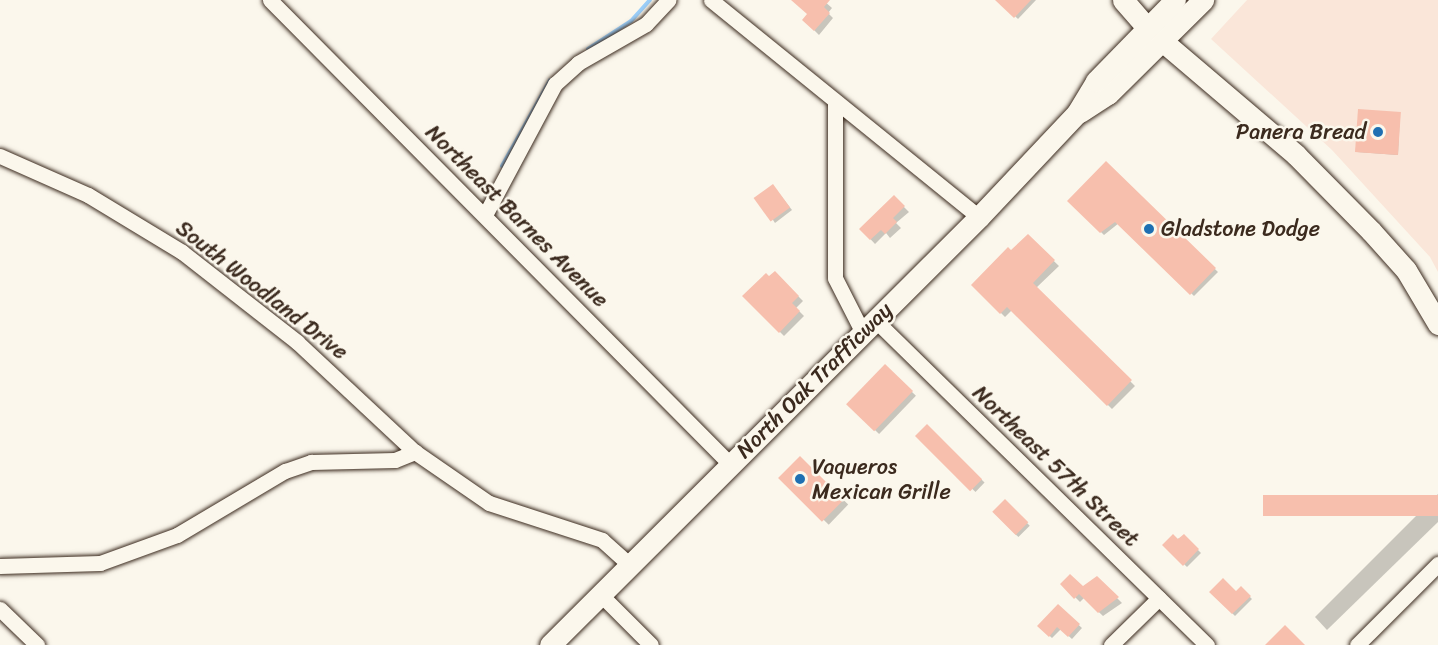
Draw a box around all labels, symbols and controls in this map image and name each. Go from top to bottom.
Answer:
place label: Panera Bread [1236,119,1366,145]
street label: Northeast Barnes Avenue [421,120,613,312]
marker: Panera Bread [1371,125,1385,139]
street label: South Woodland Drive [171,215,353,365]
place label: Gladstone Dodge [1161,216,1320,242]
marker: Gladstone Dodge [1142,222,1156,236]
street label: North Oak Trafficway [731,297,897,463]
street label: Northeast 57th Street [967,380,1145,552]
place label: Vaqueros Mexican Grille [812,453,951,505]
marker: Vaqueros Mexican Grille [793,472,807,486]

